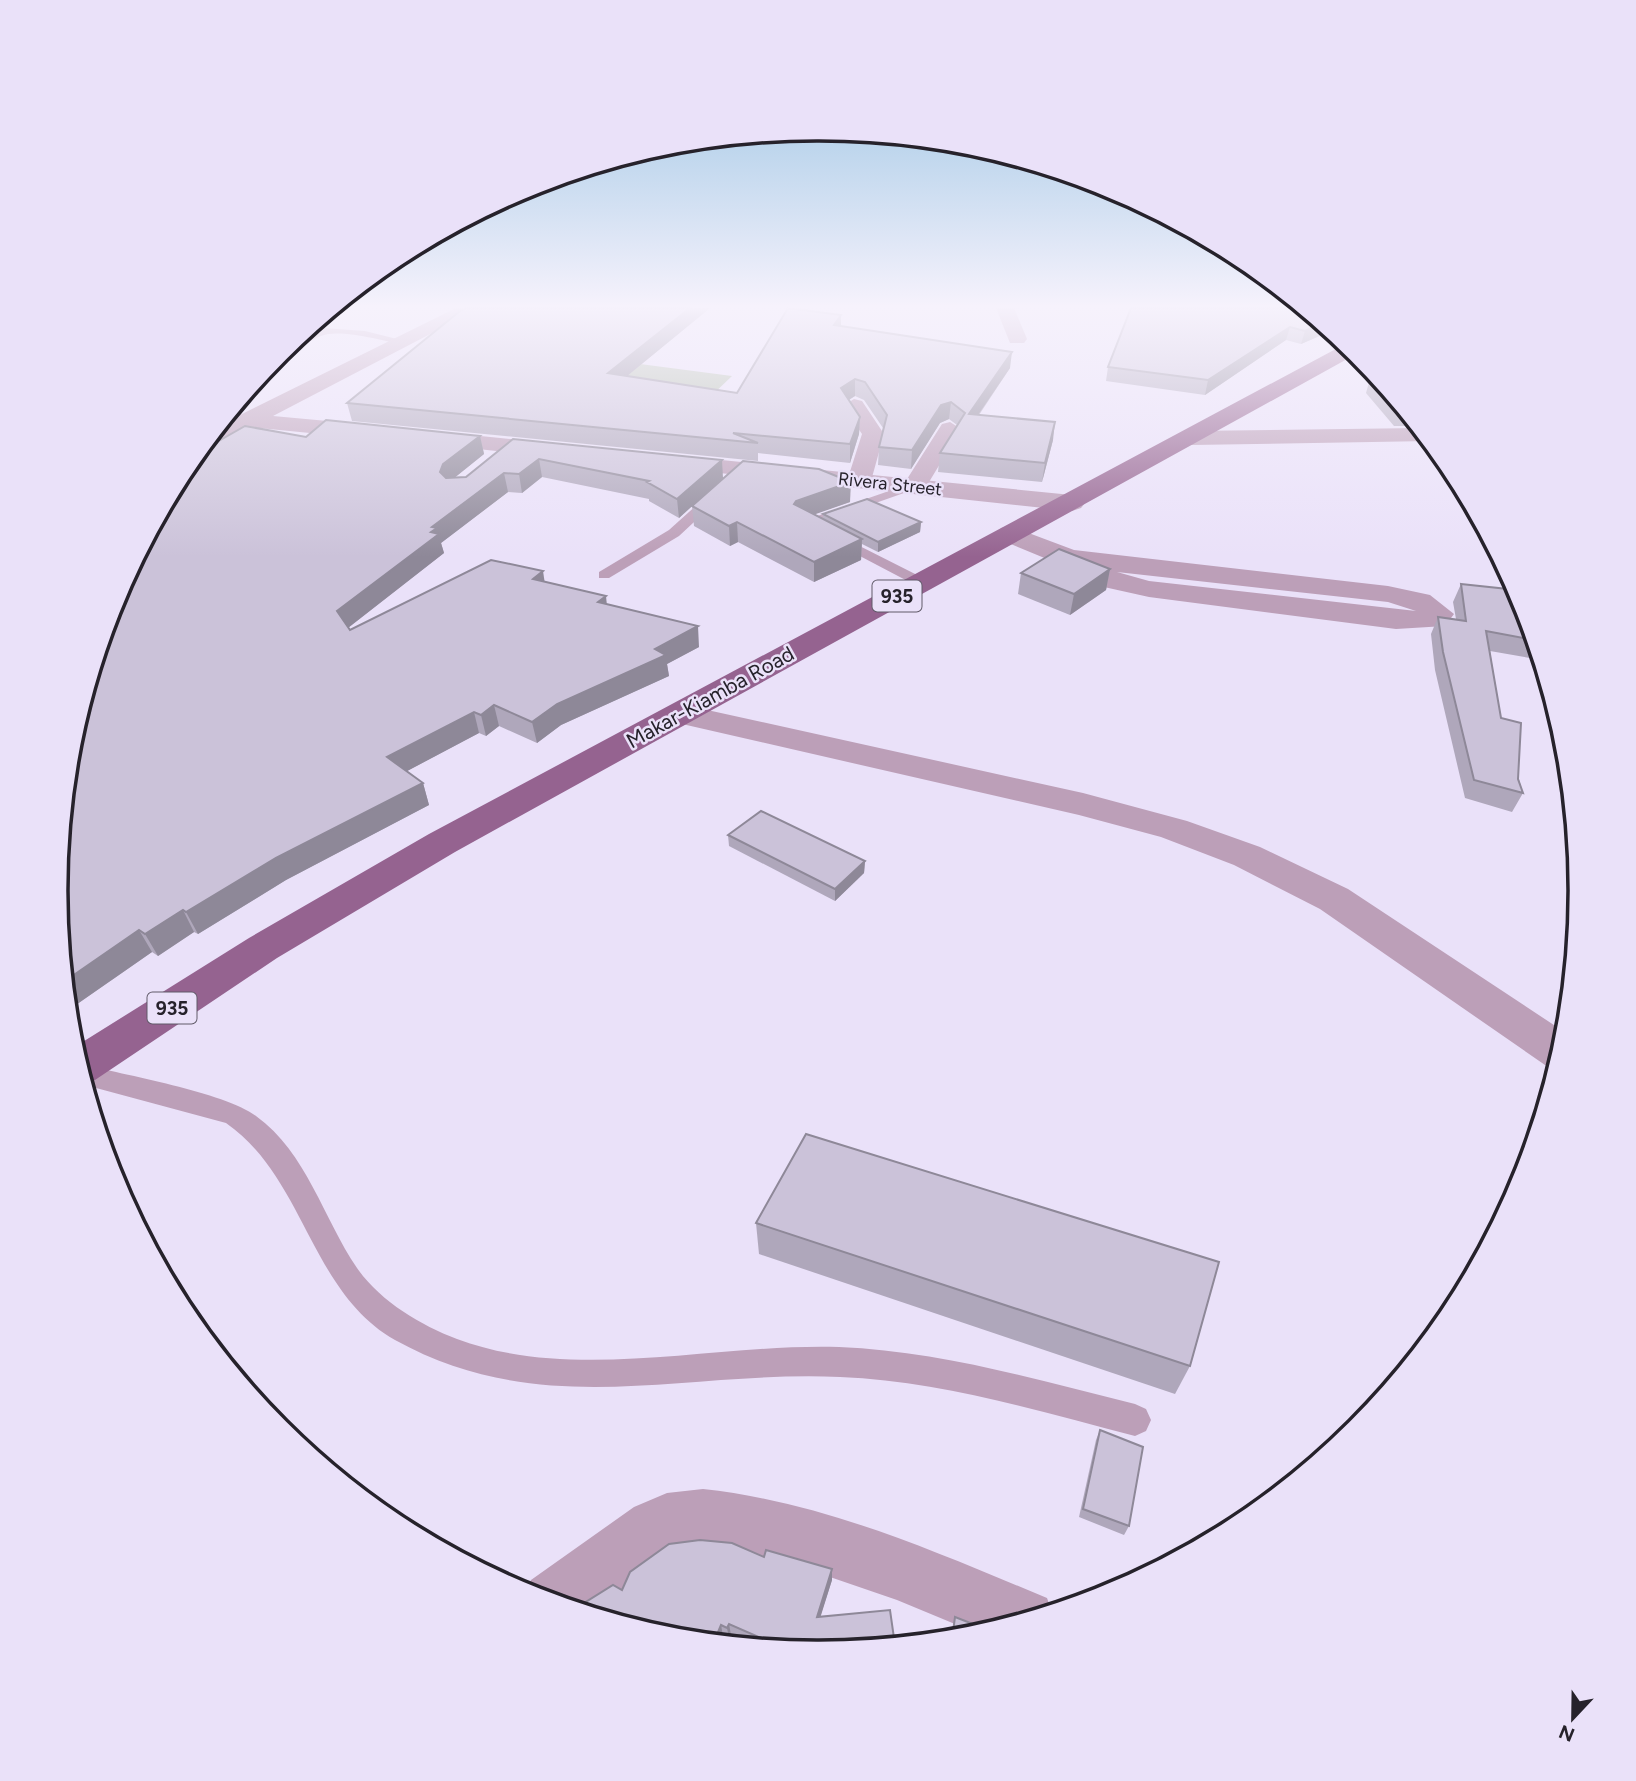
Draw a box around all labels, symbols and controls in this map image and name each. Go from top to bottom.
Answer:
street label: Rivera Street [837,468,943,500]
road number: 935 [872,580,922,611]
street label: Makar-Kiamba Road [622,641,798,753]
road number: 935 [148,992,196,1024]
north arrow [1538,1683,1608,1753]
text: N [1556,1720,1578,1747]

